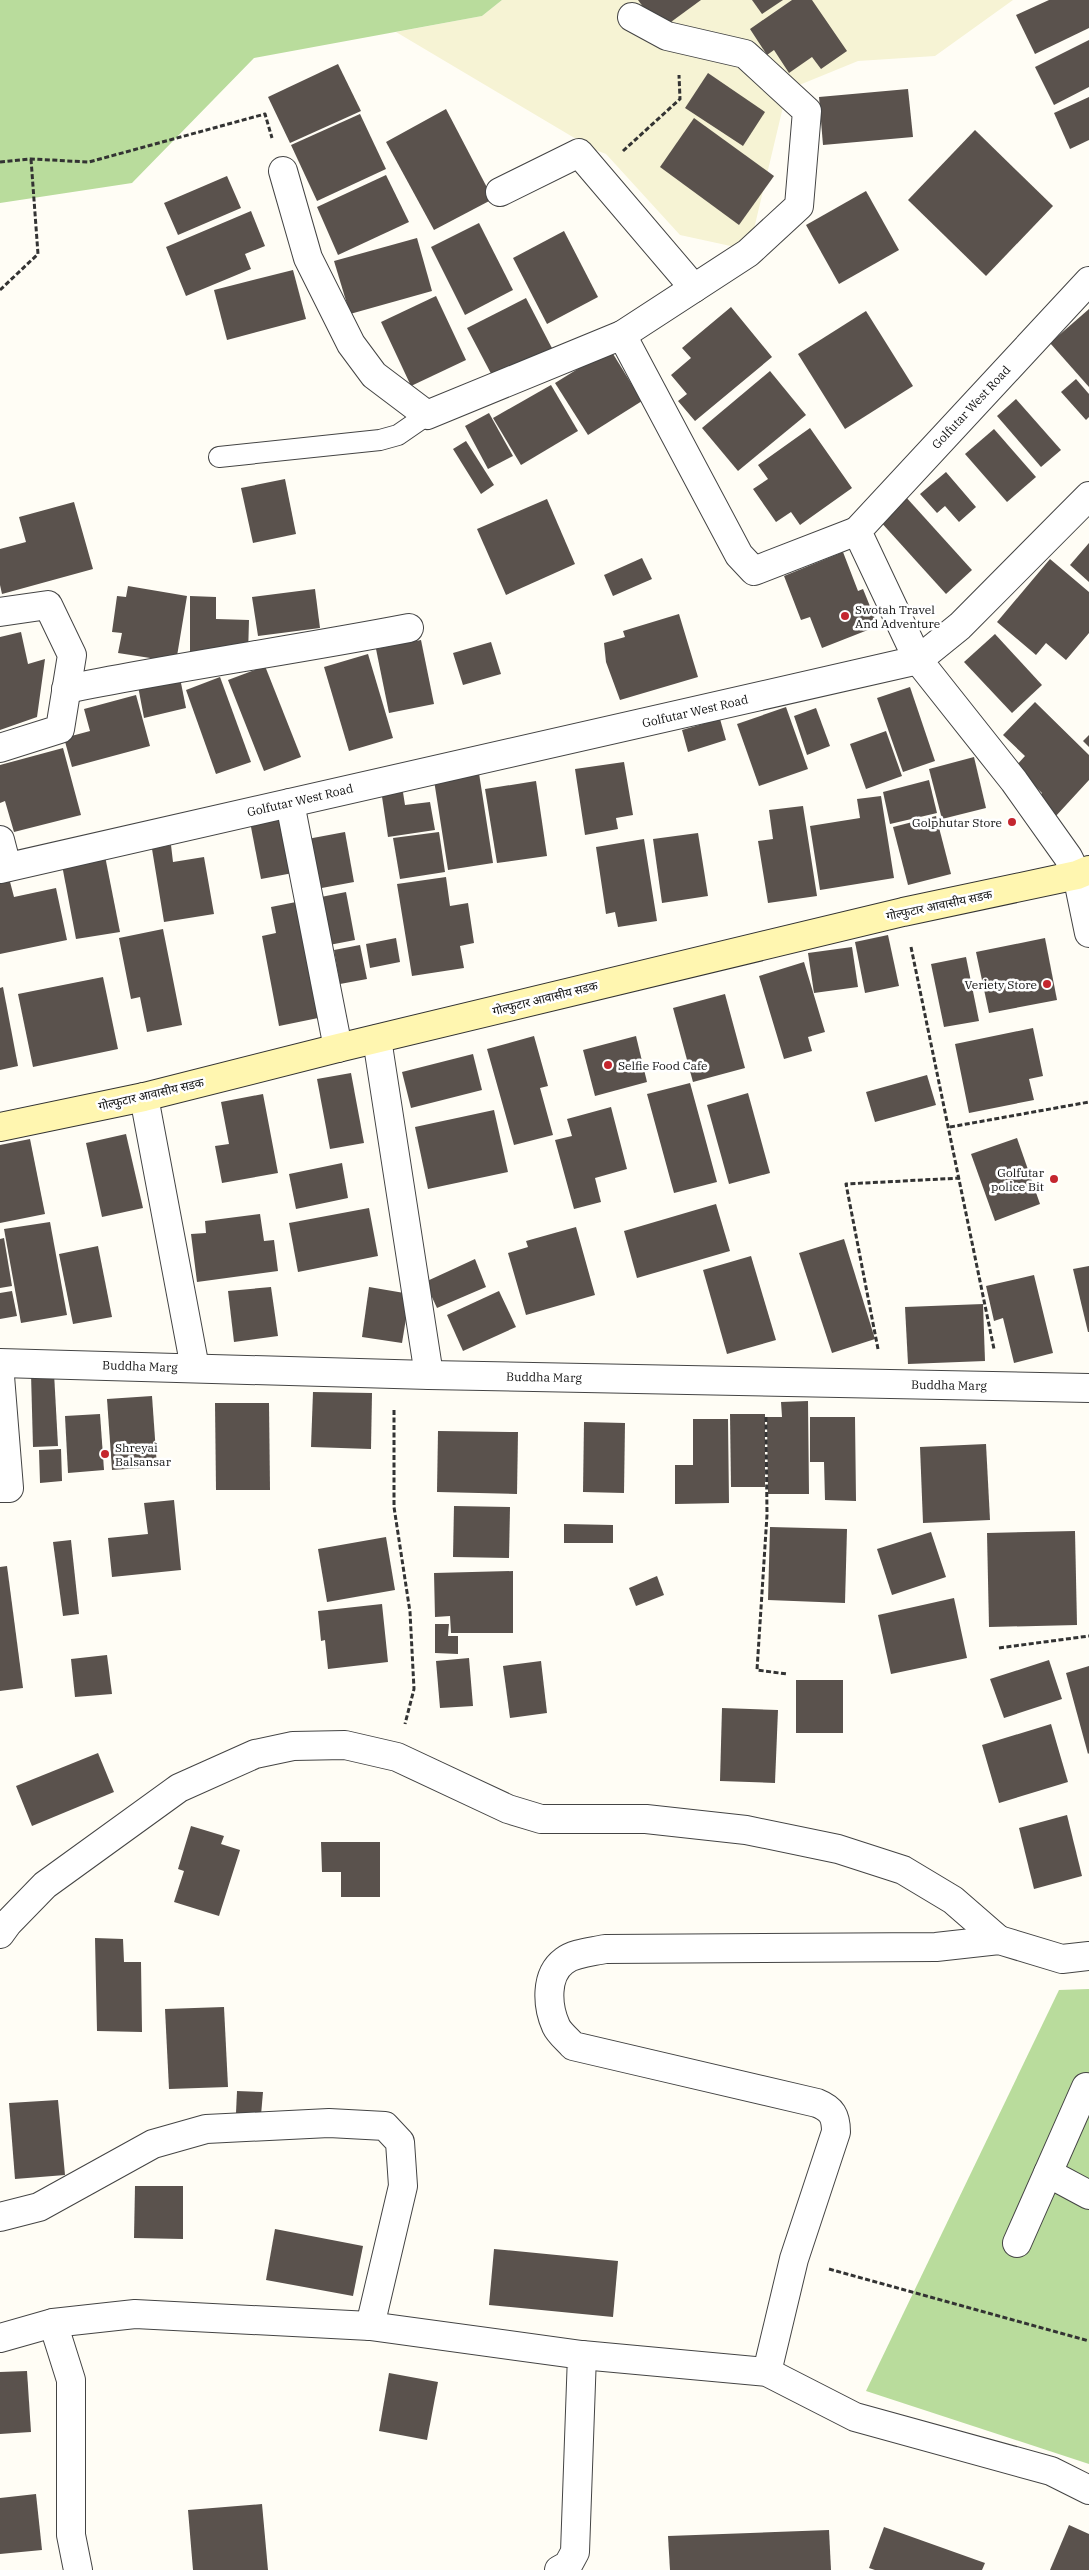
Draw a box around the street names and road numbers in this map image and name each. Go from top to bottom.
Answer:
street label: Golfutar West Road [929,362,1013,452]
street label: Golfutar West Road [641,692,749,730]
street label: Golfutar West Road [246,781,354,819]
street label: गोल्फुटार आवासीय सडक [885,886,994,925]
street label: गोल्फुटार आवासीय सडक [491,977,600,1019]
street label: गोल्फुटार आवासीय सडक [97,1074,206,1114]
street label: Buddha Marg [102,1357,179,1375]
street label: Buddha Marg [506,1369,582,1385]
street label: Buddha Marg [911,1377,987,1393]

